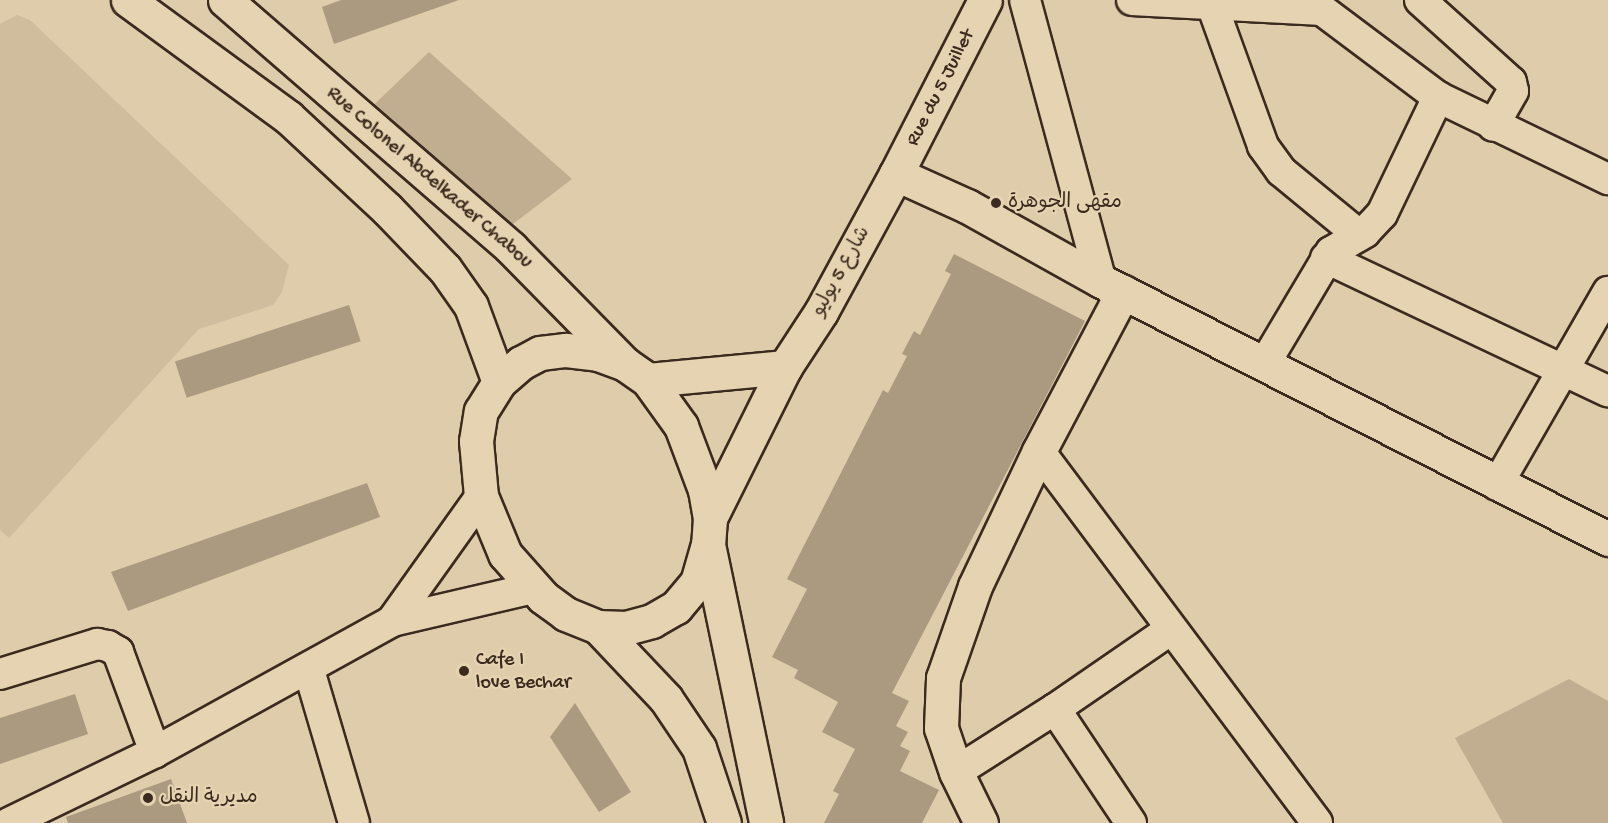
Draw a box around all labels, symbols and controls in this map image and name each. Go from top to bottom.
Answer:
street label: Rue du 5 Juillet [901,26,981,150]
street label: Rue Colonel Abdelkader Chabou [321,82,537,274]
place label: مقهى الجوهرة [1008,191,1122,215]
marker: مقهى الجوهرة [989,196,1003,210]
street label: شارع 5 يوليو [808,223,876,321]
place label: Cafe I love Bechar [476,648,571,695]
marker: Cafe I love Bechar [457,664,471,678]
place label: مديرية النقل [160,786,258,810]
marker: مديرية النقل [141,791,155,805]

